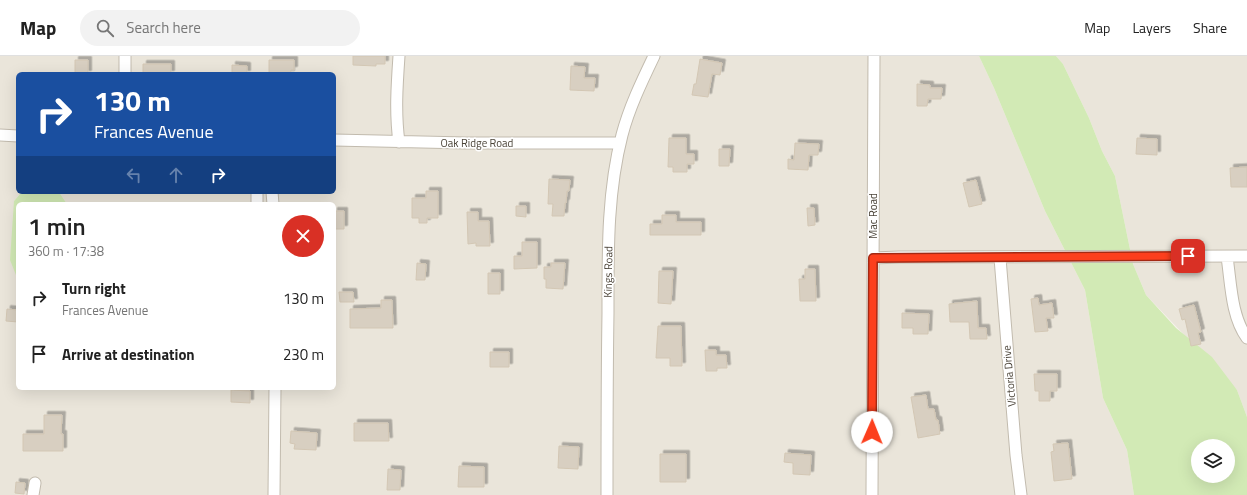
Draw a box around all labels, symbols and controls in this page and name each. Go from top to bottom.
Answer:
search box [80,10,360,46]
text: Map [20,13,56,42]
text: Search here [126,16,201,39]
icon: search [94,17,116,39]
text: Map [1084,17,1110,38]
text: Layers [1132,17,1171,38]
text: Share [1193,17,1227,38]
text: 130 m [94,79,171,122]
icon: right [28,88,80,140]
text: Frances Avenue [94,118,213,145]
street label: Oak Ridge Road [441,135,514,151]
icon: left [123,164,145,186]
icon: ahead [165,164,187,186]
icon: right [207,164,229,186]
street label: Mac Road [865,193,881,239]
text: 1 min [28,208,86,244]
button: close [282,215,324,257]
pin [1171,239,1205,273]
text: 360 m · 17:38 [28,241,104,261]
icon: arrive [1177,245,1199,267]
street label: Kings Road [600,246,616,298]
text: Turn right [62,277,126,300]
icon: right [28,287,50,309]
text: 130 m [283,287,324,310]
text: Frances Avenue [62,300,148,320]
icon: arrive [28,343,50,365]
text: Arrive at destination [62,343,195,366]
text: 230 m [283,343,324,366]
street label: Victoria Drive [998,344,1020,407]
position arrow [851,411,893,453]
map controls [1191,439,1235,483]
button: layers [1191,439,1235,483]

